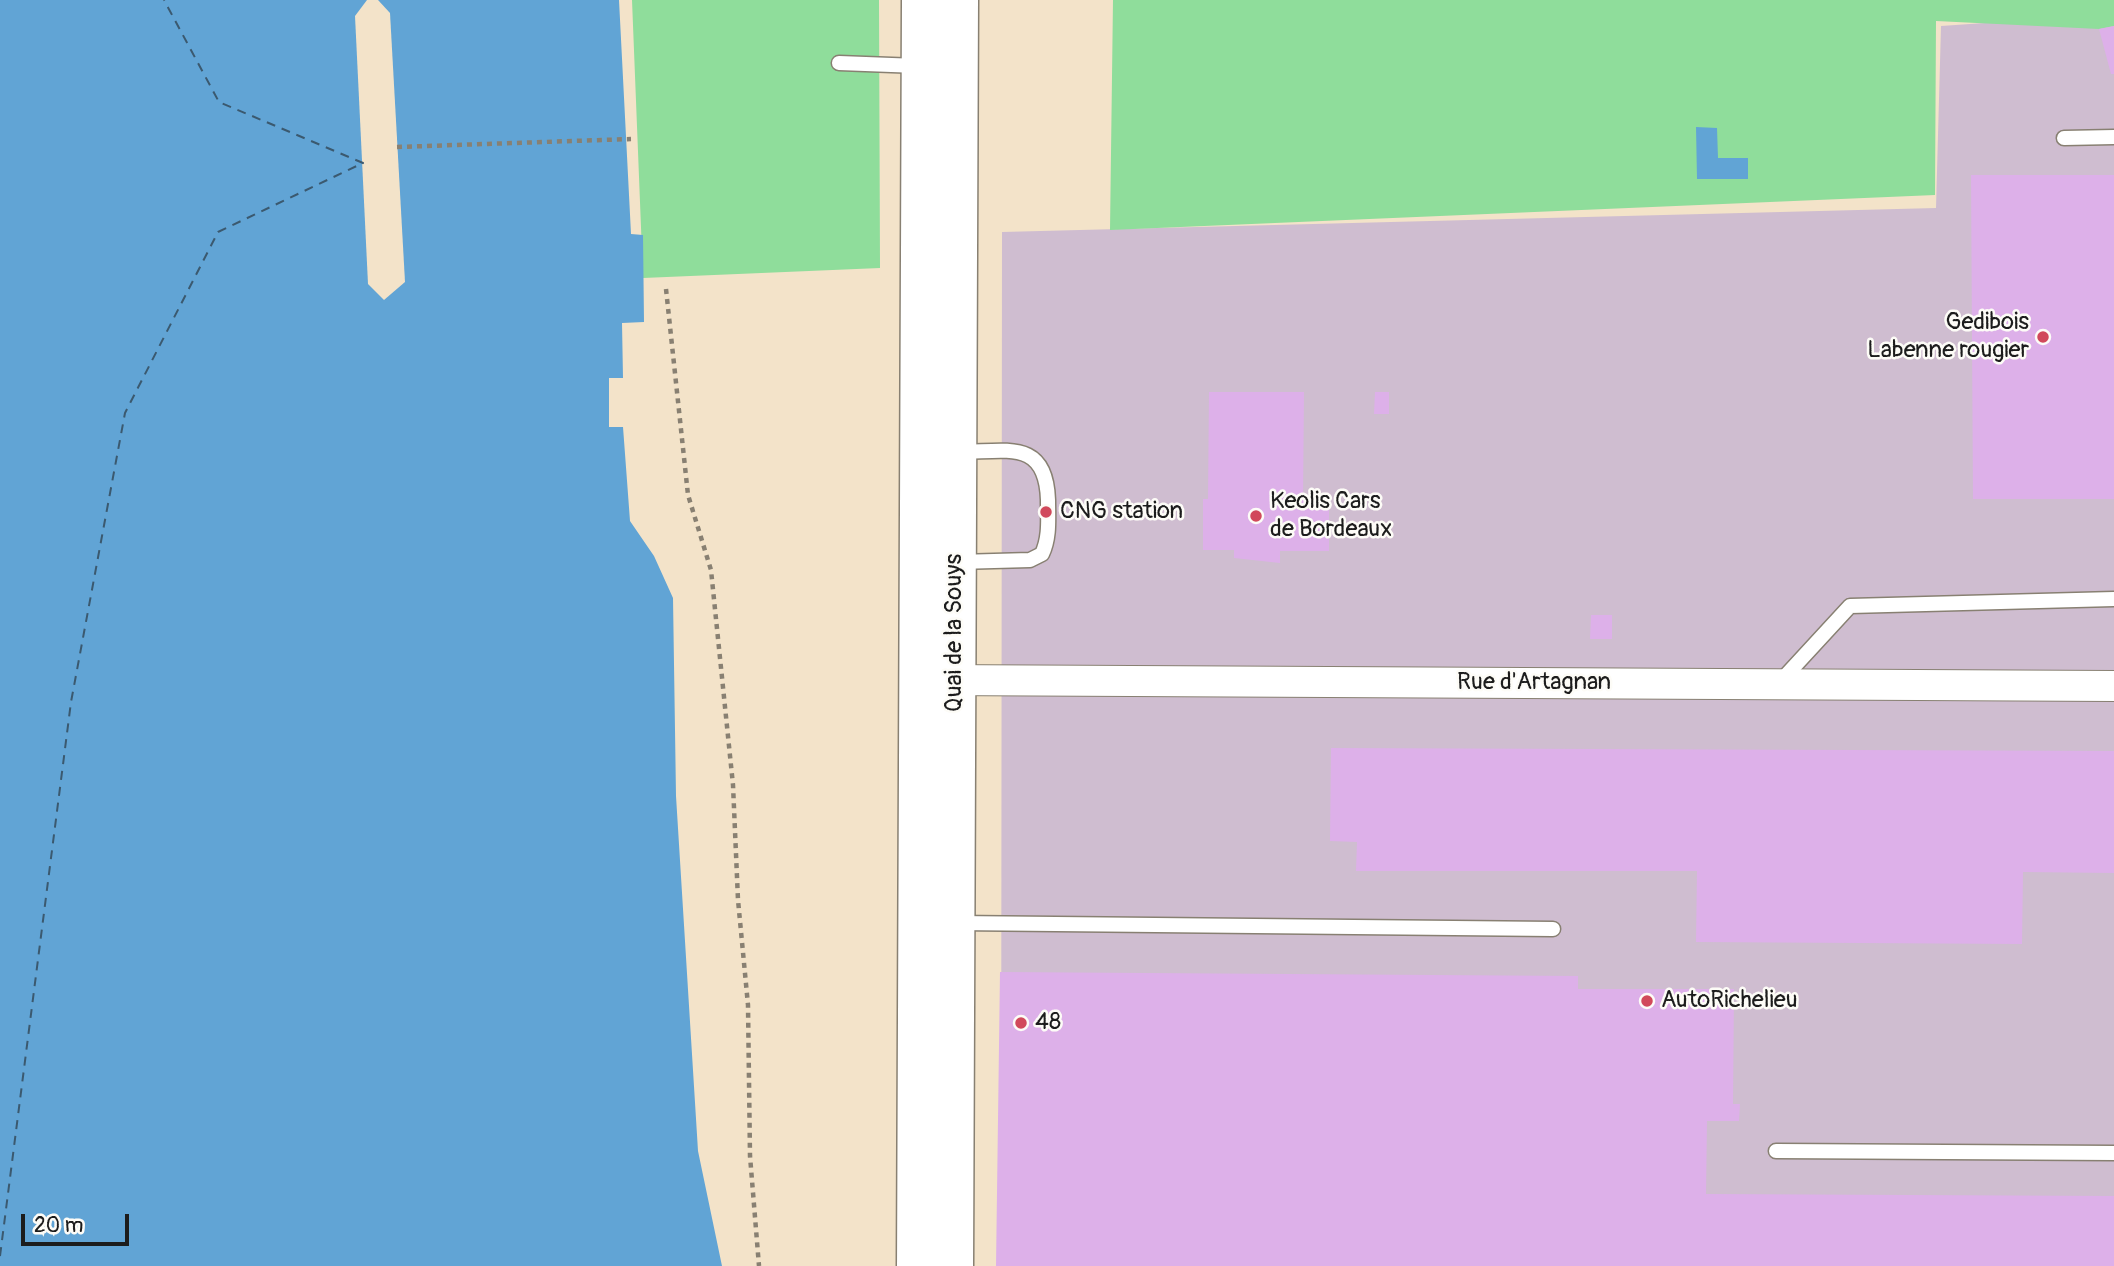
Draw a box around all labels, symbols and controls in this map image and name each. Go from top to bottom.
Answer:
place label: Gedibois Labenne rougier [1867,309,2029,365]
marker: Gedibois Labenne rougier [2035,329,2051,345]
place label: Keolis Cars de Bordeaux [1270,488,1392,544]
place label: CNG station [1060,498,1183,526]
marker: CNG station [1038,504,1054,520]
marker: Keolis Cars de Bordeaux [1248,508,1264,524]
street label: Quai de la Souys [941,554,969,712]
street label: Rue d'Artagnan [1457,669,1611,697]
place label: AutoRichelieu [1661,987,1798,1015]
marker: AutoRichelieu [1639,993,1655,1009]
place label: 48 [1035,1009,1061,1037]
marker: 48 [1013,1015,1029,1031]
scale bar [24,1200,133,1244]
text: 20 m [34,1212,83,1239]

